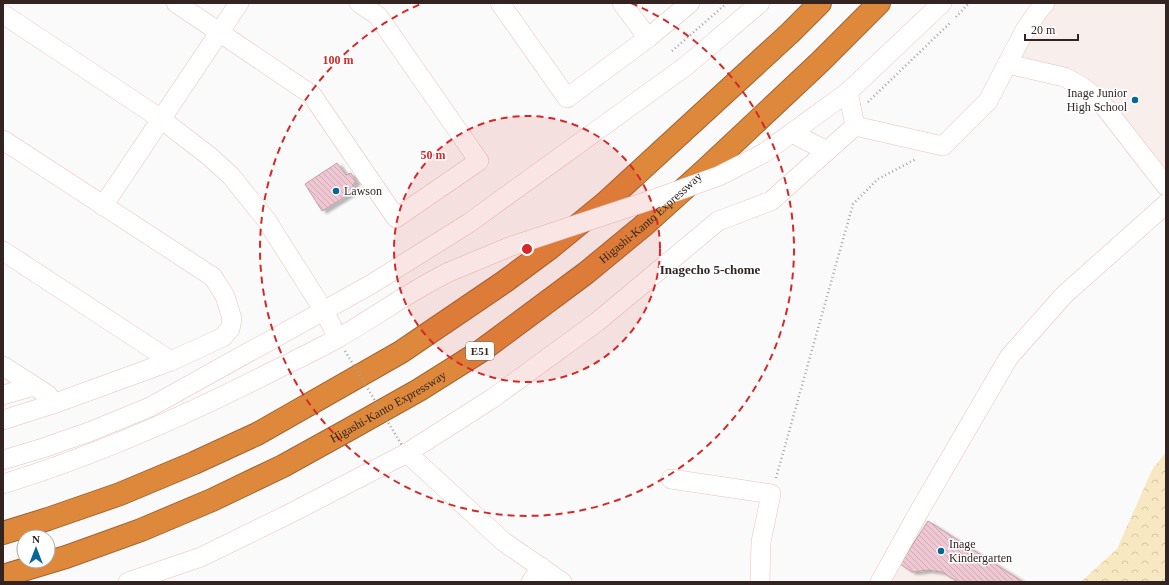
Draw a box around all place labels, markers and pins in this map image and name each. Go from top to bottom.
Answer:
place label: Inage Junior High School [1067,86,1128,114]
marker: Inage Junior High School [1130,95,1140,105]
place label: Lawson [344,184,382,198]
marker: Lawson [331,186,341,196]
centre of rings [520,242,534,256]
place label: Inage Kindergarten [949,537,1012,565]
marker: Inage Kindergarten [936,546,946,556]

